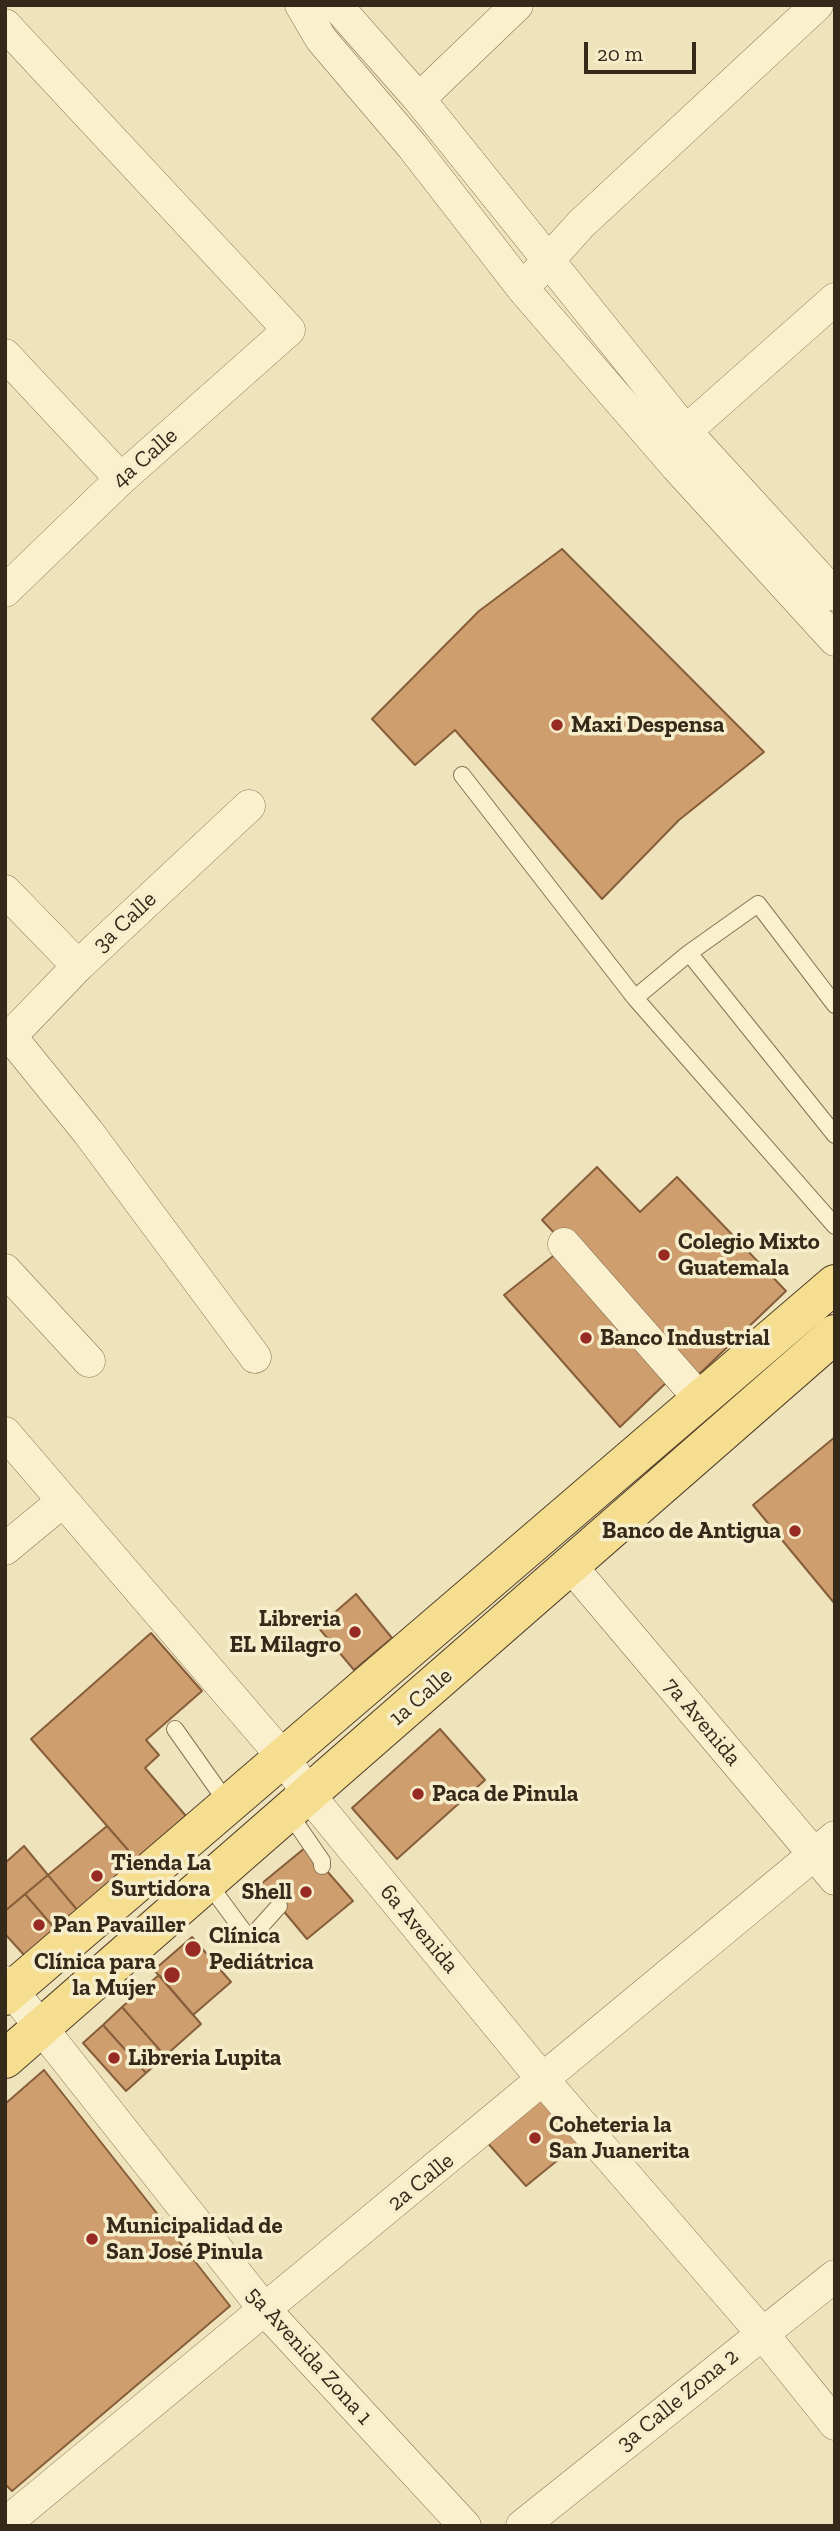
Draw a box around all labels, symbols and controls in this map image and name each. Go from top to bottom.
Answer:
scale bar [588,28,700,72]
text: 20 m [597,41,643,66]
street label: 4a Calle [107,422,183,494]
place label: Maxi Despensa [571,711,724,739]
marker: Maxi Despensa [549,717,565,733]
street label: 3a Calle [88,886,162,958]
place label: Colegio Mixto Guatemala [678,1228,820,1282]
marker: Colegio Mixto Guatemala [656,1247,672,1263]
place label: Banco Industrial [600,1324,770,1352]
marker: Banco Industrial [578,1330,594,1346]
place label: Banco de Antigua [602,1517,781,1545]
marker: Banco de Antigua [787,1523,803,1539]
place label: Libreria EL Milagro [229,1605,341,1659]
marker: Libreria EL Milagro [347,1624,363,1640]
street label: 1a Calle [384,1662,458,1732]
street label: 7a Avenida [657,1672,747,1772]
place label: Paca de Pinula [432,1780,578,1808]
marker: Paca de Pinula [410,1786,426,1802]
place label: Tienda La Surtidora [111,1849,211,1903]
marker: Tienda La Surtidora [89,1868,105,1884]
place label: Shell [242,1878,292,1906]
street label: 6a Avenida [374,1879,464,1979]
marker: Shell [298,1884,314,1900]
place label: Pan Pavailler [53,1911,186,1939]
marker: Pan Pavailler [31,1917,47,1933]
place label: Clínica Pediátrica [209,1922,314,1976]
marker: Clínica Pediátrica [183,1939,203,1959]
place label: Clínica para la Mujer [34,1948,156,2002]
marker: Clínica para la Mujer [162,1965,182,1985]
place label: Libreria Lupita [128,2044,281,2072]
marker: Libreria Lupita [106,2050,122,2066]
place label: Coheteria la San Juanerita [549,2111,690,2165]
marker: Coheteria la San Juanerita [527,2130,543,2146]
street label: 2a Calle [382,2147,460,2217]
place label: Municipalidad de San José Pinula [106,2212,283,2266]
marker: Municipalidad de San José Pinula [84,2231,100,2247]
street label: 5a Avenida Zona 1 [240,2281,378,2431]
street label: 3a Calle Zona 2 [612,2343,744,2457]

